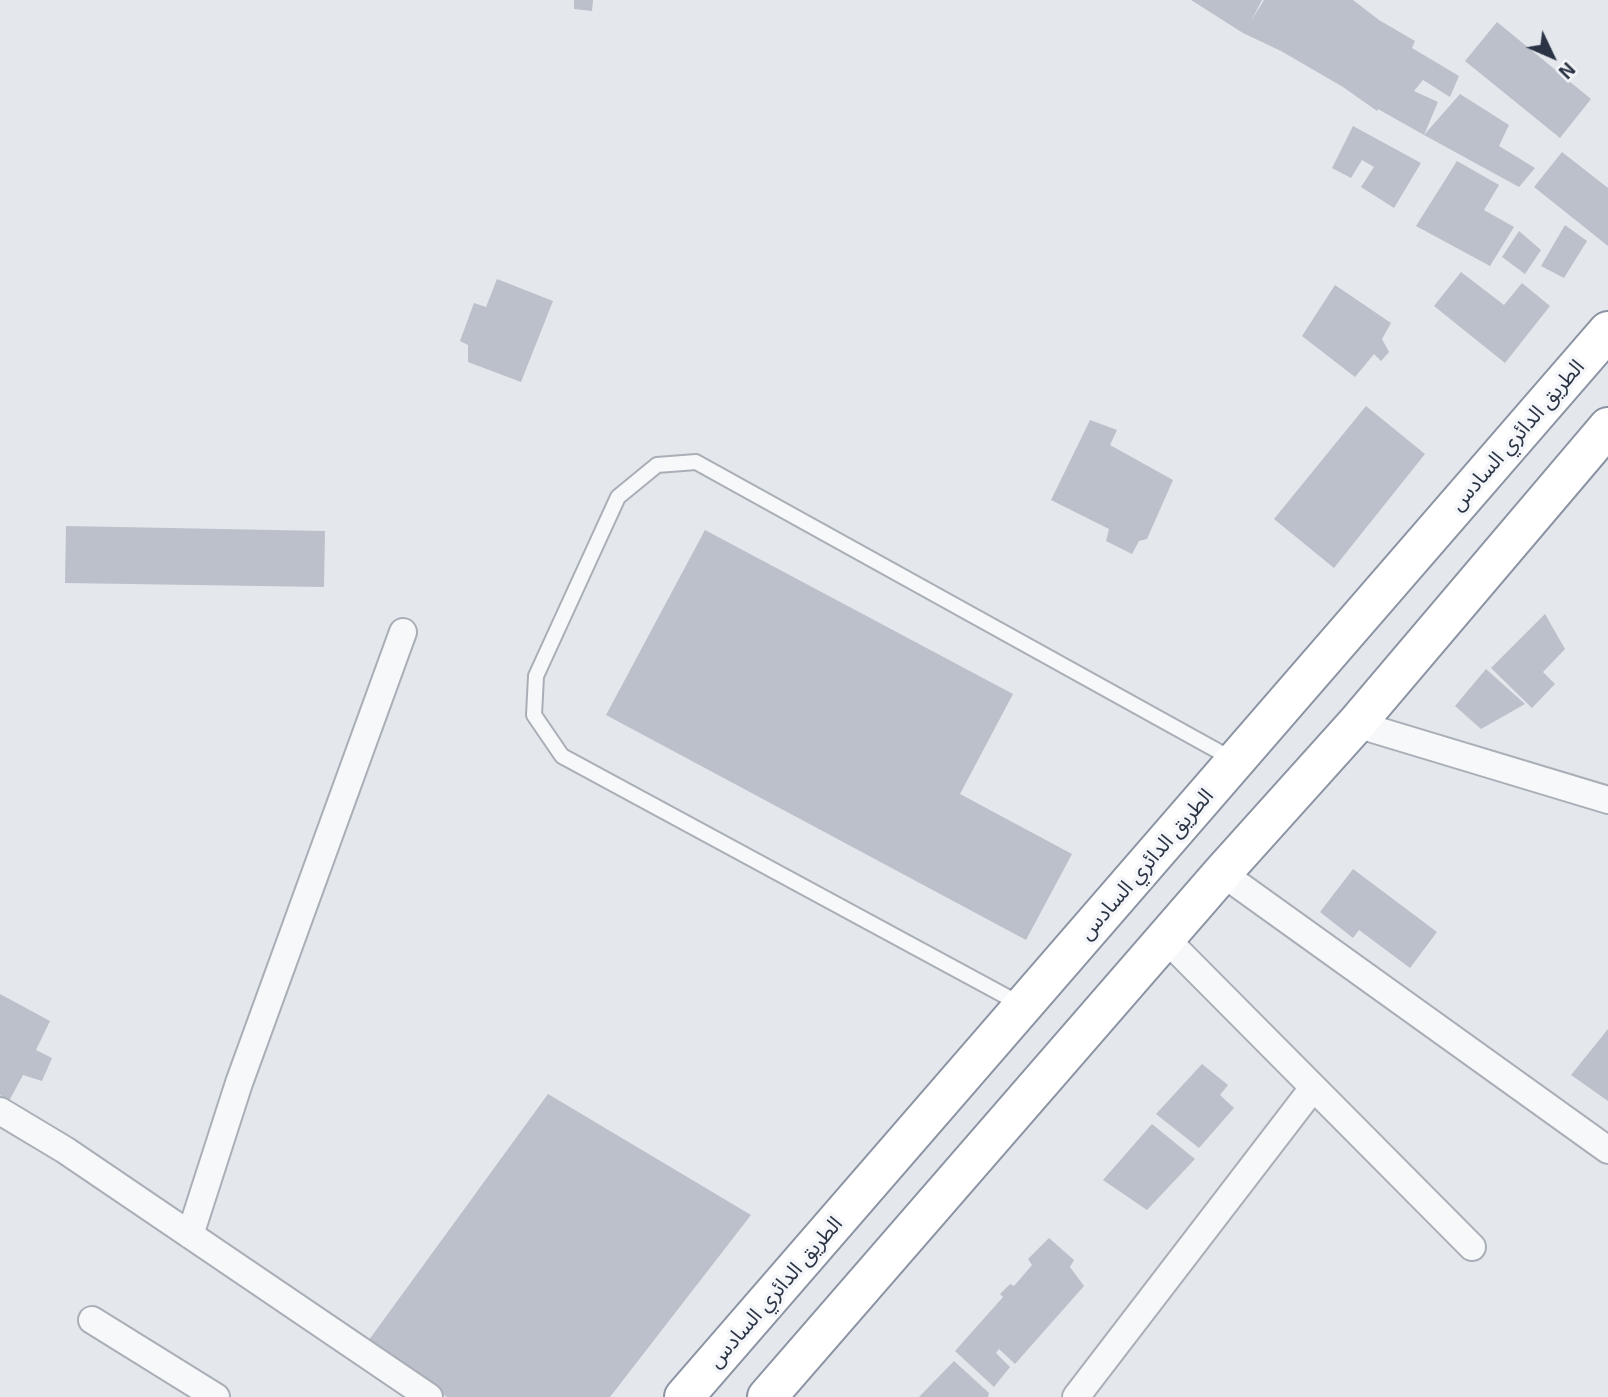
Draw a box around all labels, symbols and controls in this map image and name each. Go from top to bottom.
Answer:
north arrow [1517,21,1587,91]
text: N [1554,58,1581,84]
street label: الطريق الدائري السادس [1444,354,1590,516]
street label: الطريق الدائري السادس [1073,783,1219,945]
street label: الطريق الدائري السادس [702,1211,848,1373]

